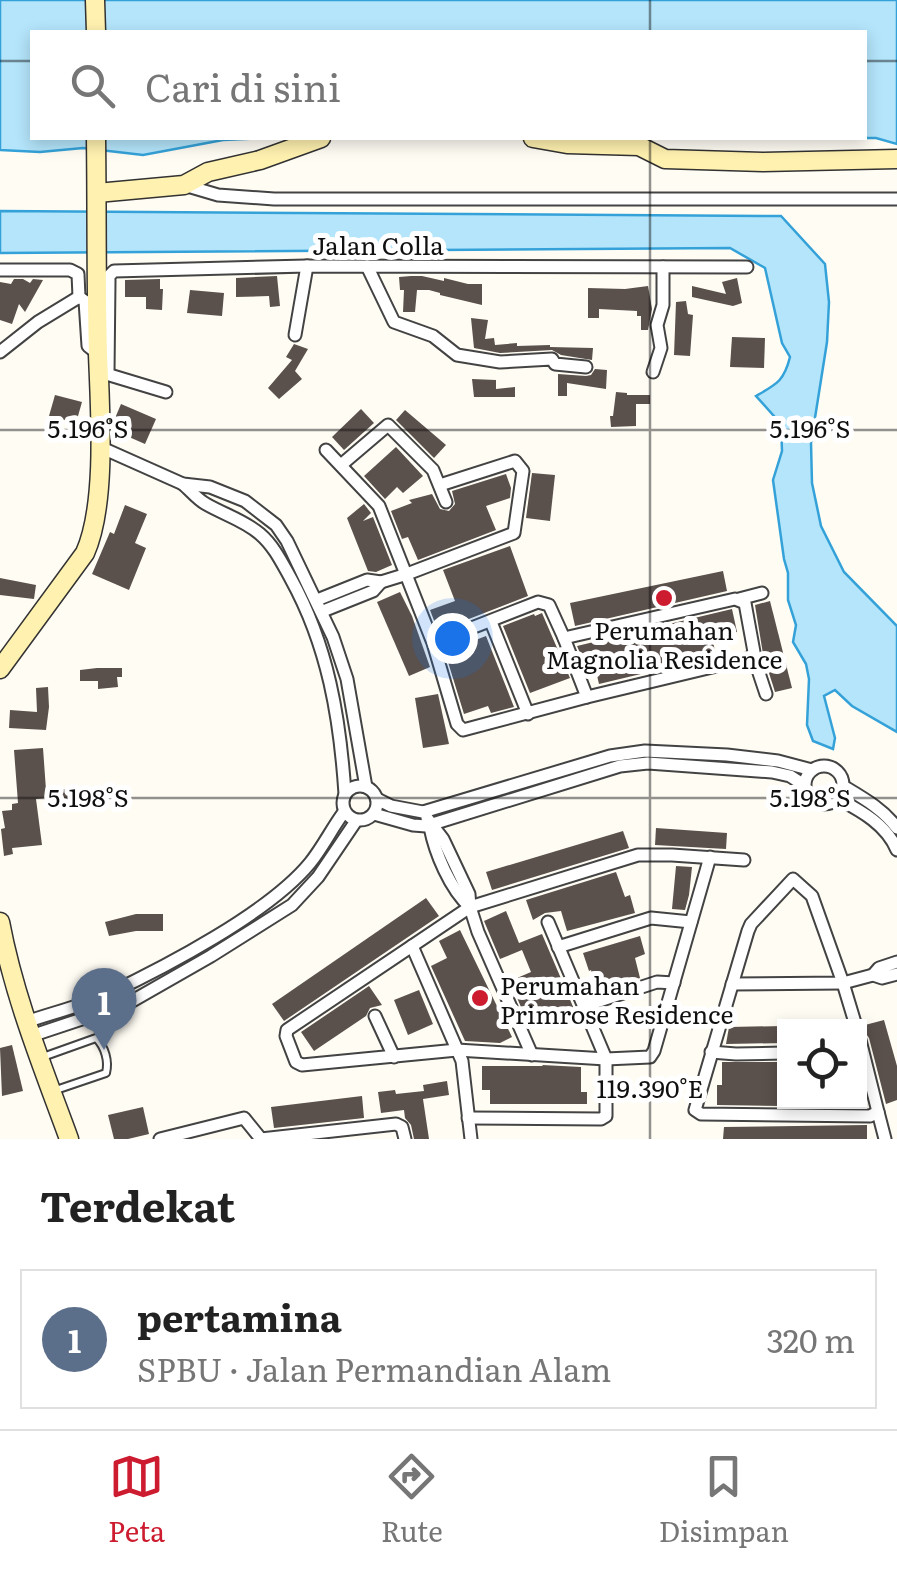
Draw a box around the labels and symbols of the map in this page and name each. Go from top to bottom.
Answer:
street label: Jalan Colla [312,226,444,263]
text: 5.196°S [48,409,128,446]
text: 5.196°S [770,409,850,446]
marker: Perumahan Magnolia Residence [653,587,675,609]
place label: Perumahan Magnolia Residence [546,611,782,677]
your location [427,613,478,664]
text: 5.198°S [47,778,129,815]
text: 5.198°S [769,778,851,815]
place label: Perumahan Primrose Residence [500,966,733,1032]
pin: 1 [72,968,136,1050]
marker: Perumahan Primrose Residence [469,987,491,1009]
text: 119.390°E [597,1069,703,1106]

